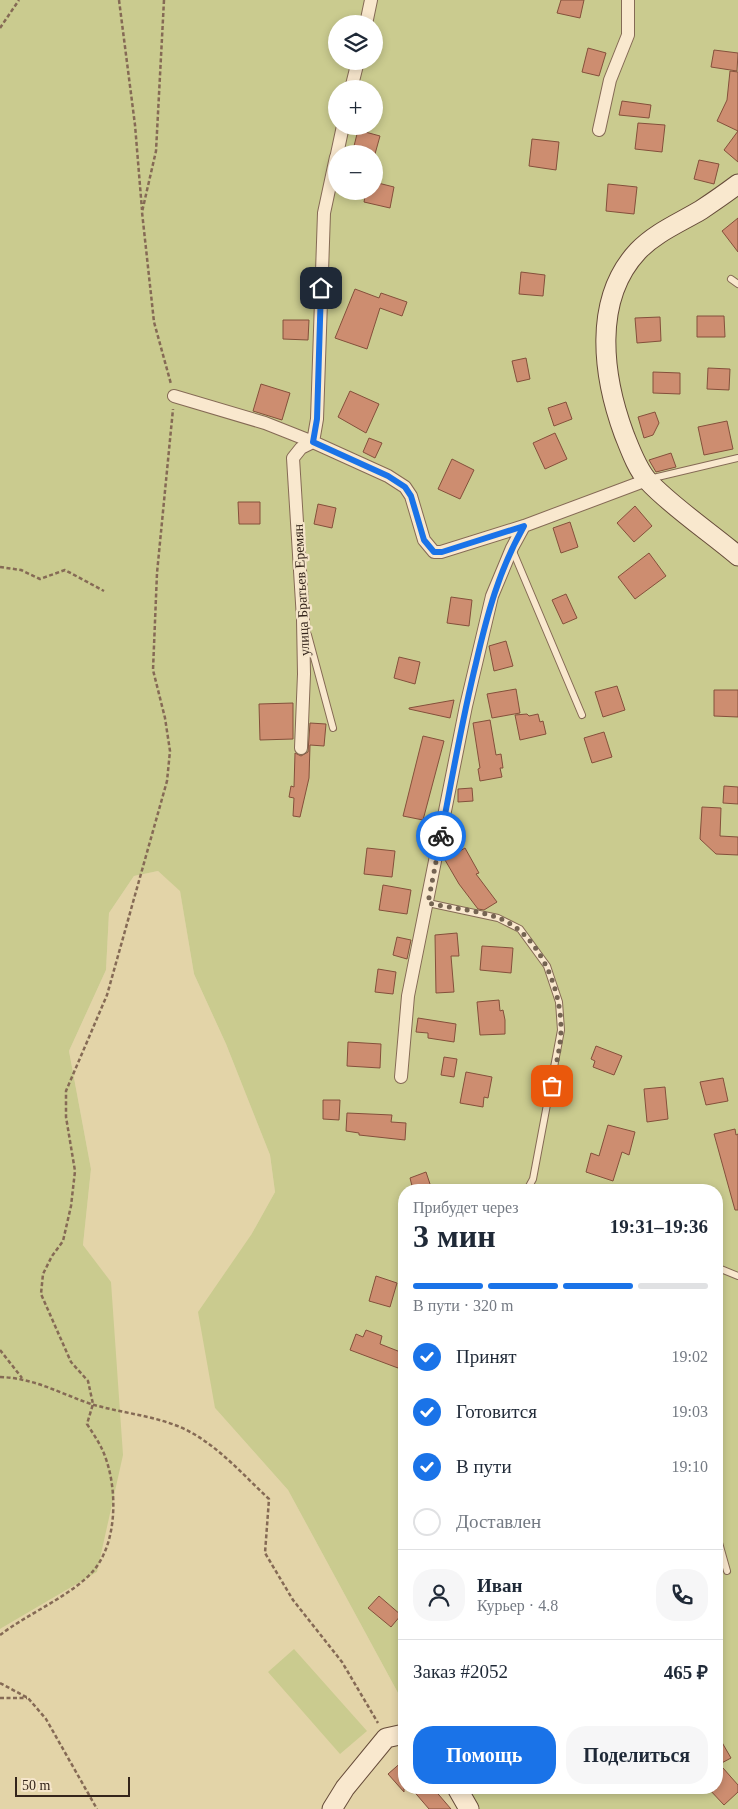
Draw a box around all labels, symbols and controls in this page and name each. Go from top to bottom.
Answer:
map controls [328,15,383,200]
button: layers [328,15,383,70]
button: + [328,80,383,135]
button: − [328,145,383,200]
pin [300,267,342,309]
icon: home [307,274,335,302]
street label: улица Братьев Еремян [291,523,312,656]
courier [416,811,466,861]
icon: bike [427,822,455,850]
pin [531,1065,573,1107]
icon: bag [538,1072,566,1100]
text: Прибудет через [413,1199,519,1216]
text: 19:31–19:36 [610,1216,708,1237]
text: 3 мин [413,1218,496,1254]
text: В пути · 320 m [413,1297,514,1314]
icon: check [413,1343,441,1371]
text: Принят [456,1346,517,1367]
text: 19:02 [672,1348,708,1365]
icon: check [413,1398,441,1426]
text: Готовится [456,1401,537,1422]
text: 19:03 [672,1403,708,1420]
icon: check [413,1453,441,1481]
text: В пути [456,1456,512,1477]
text: 19:10 [672,1458,708,1475]
text: Доставлен [456,1511,541,1532]
button: person [413,1569,465,1621]
button: phone [656,1569,708,1621]
text: Иван [477,1575,523,1596]
text: Курьер · 4.8 [477,1597,558,1614]
text: Заказ #2052 [413,1661,508,1682]
text: 465 ₽ [664,1662,708,1683]
button: Помощь [413,1726,556,1784]
button: Поделиться [566,1726,708,1784]
scale bar [15,1774,130,1797]
text: 50 m [22,1778,50,1793]

